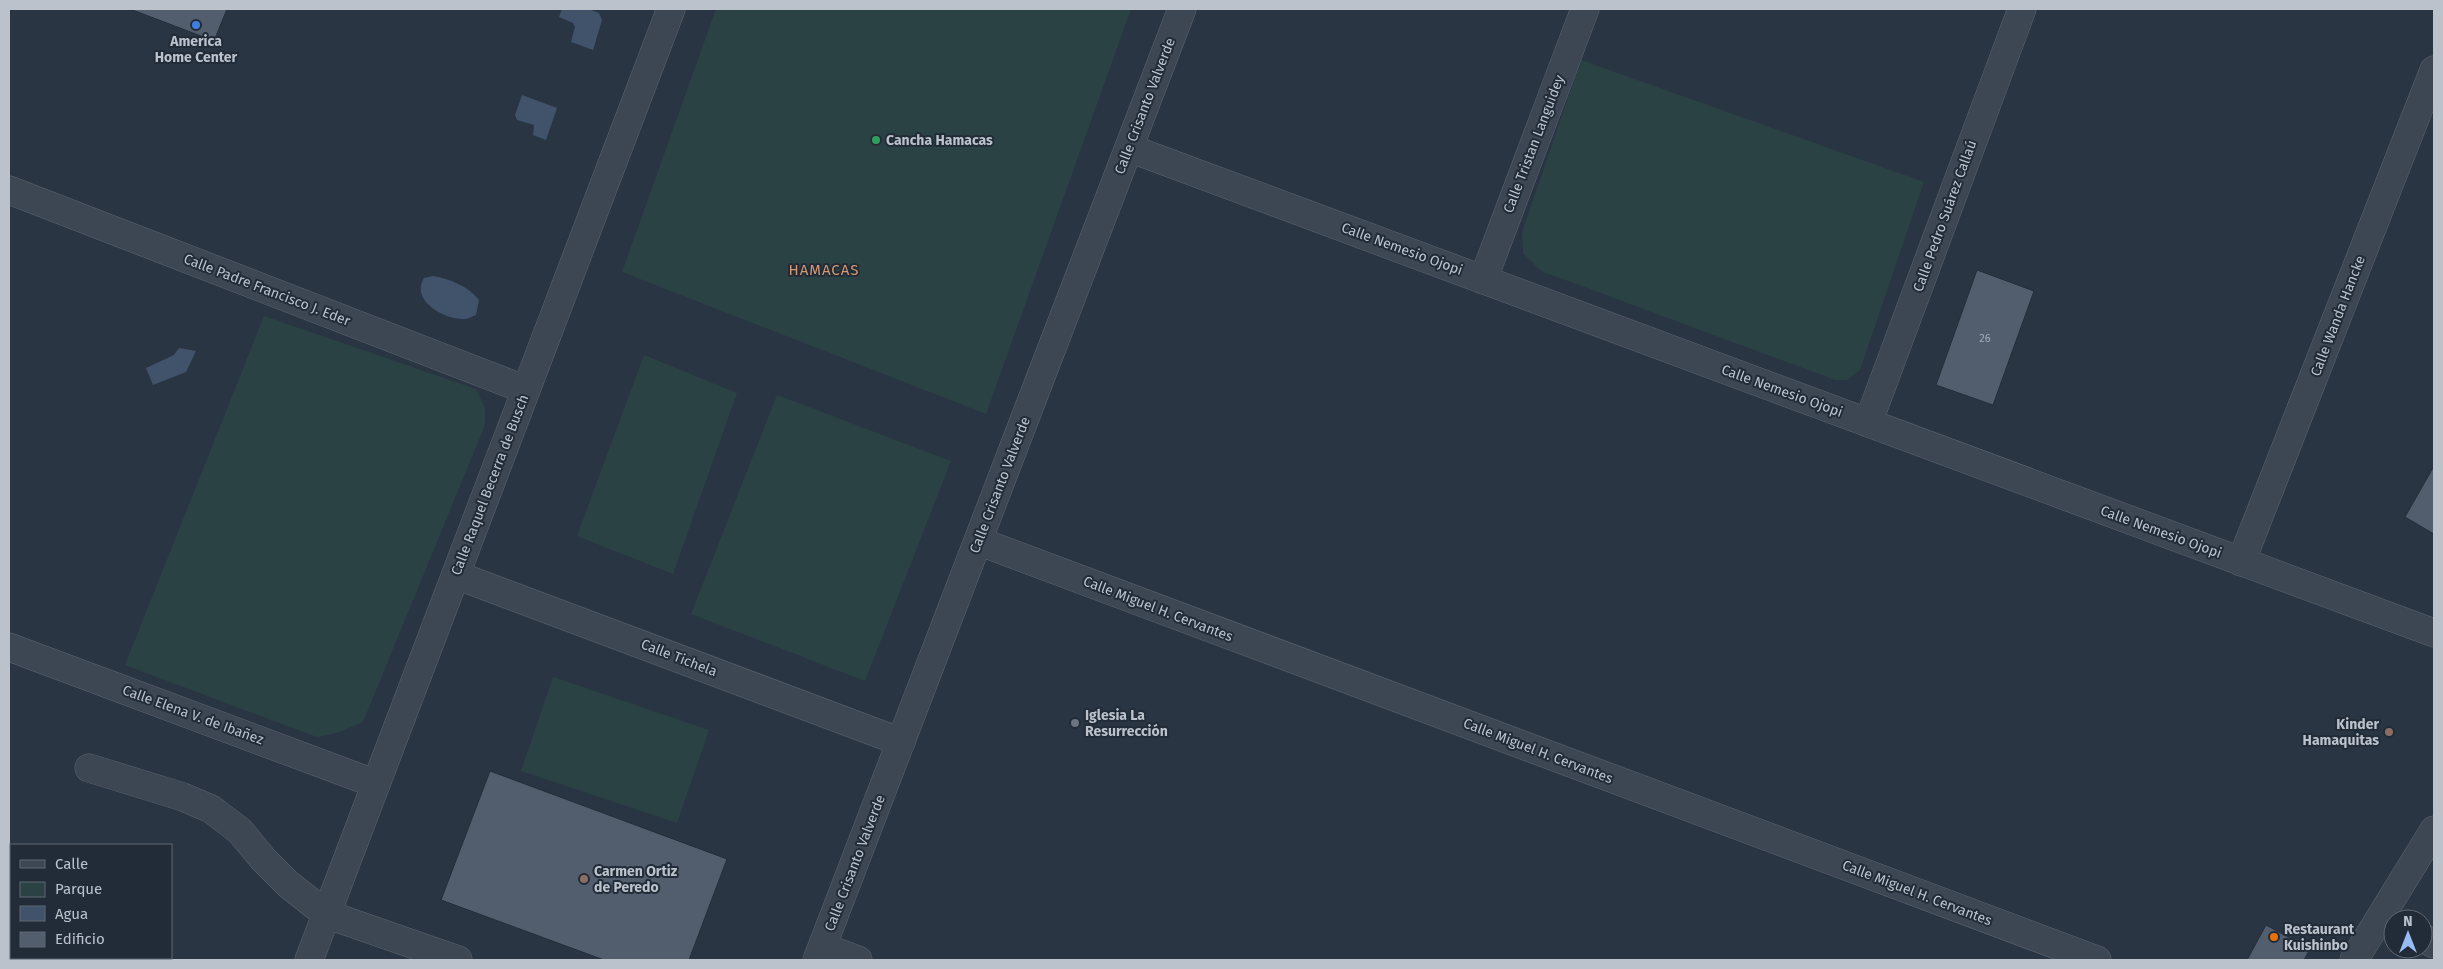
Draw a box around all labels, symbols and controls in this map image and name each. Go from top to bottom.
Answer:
marker: America Home Center [190,19,202,31]
place label: America Home Center [155,33,238,66]
street label: Calle Crisanto Valverde [1111,35,1179,177]
street label: Calle Tristan Languidey [1500,72,1568,215]
place label: Cancha Hamacas [886,132,993,149]
marker: Cancha Hamacas [870,134,882,146]
street label: Calle Pedro Suárez Callaú [1910,138,1980,294]
street label: Calle Nemesio Ojopi [1339,219,1465,279]
street label: Calle Padre Francisco J. Eder [181,250,353,330]
street label: Calle Wanda Hancke [2307,253,2369,379]
district label: HAMACAS [788,261,860,279]
house number: 26 [1979,332,1991,345]
street label: Calle Nemesio Ojopi [1719,361,1845,421]
street label: Calle Raquel Becerra de Busch [448,392,532,578]
street label: Calle Crisanto Valverde [966,414,1034,556]
street label: Calle Nemesio Ojopi [2098,502,2224,562]
street label: Calle Miguel H. Cervantes [1081,573,1236,646]
street label: Calle Tichela [639,636,719,680]
street label: Calle Elena V. de Ibañez [120,682,266,748]
place label: Iglesia La Resurrección [1085,707,1168,740]
street label: Calle Miguel H. Cervantes [1461,715,1616,788]
place label: Kinder Hamaquitas [2303,716,2379,749]
marker: Iglesia La Resurrección [1069,717,1081,729]
marker: Kinder Hamaquitas [2383,726,2395,738]
street label: Calle Crisanto Valverde [821,792,889,934]
legend [10,844,172,959]
text: Calle [55,855,88,873]
street label: Calle Miguel H. Cervantes [1840,857,1995,930]
place label: Carmen Ortiz de Peredo [594,863,678,896]
marker: Carmen Ortiz de Peredo [578,873,590,885]
text: Parque [55,880,102,898]
text: Agua [55,905,88,923]
north arrow [2383,909,2433,959]
text: N [2403,913,2413,930]
place label: Restaurant Kuishinbo [2284,921,2355,954]
text: Edificio [55,930,105,948]
marker: Restaurant Kuishinbo [2268,931,2280,943]

